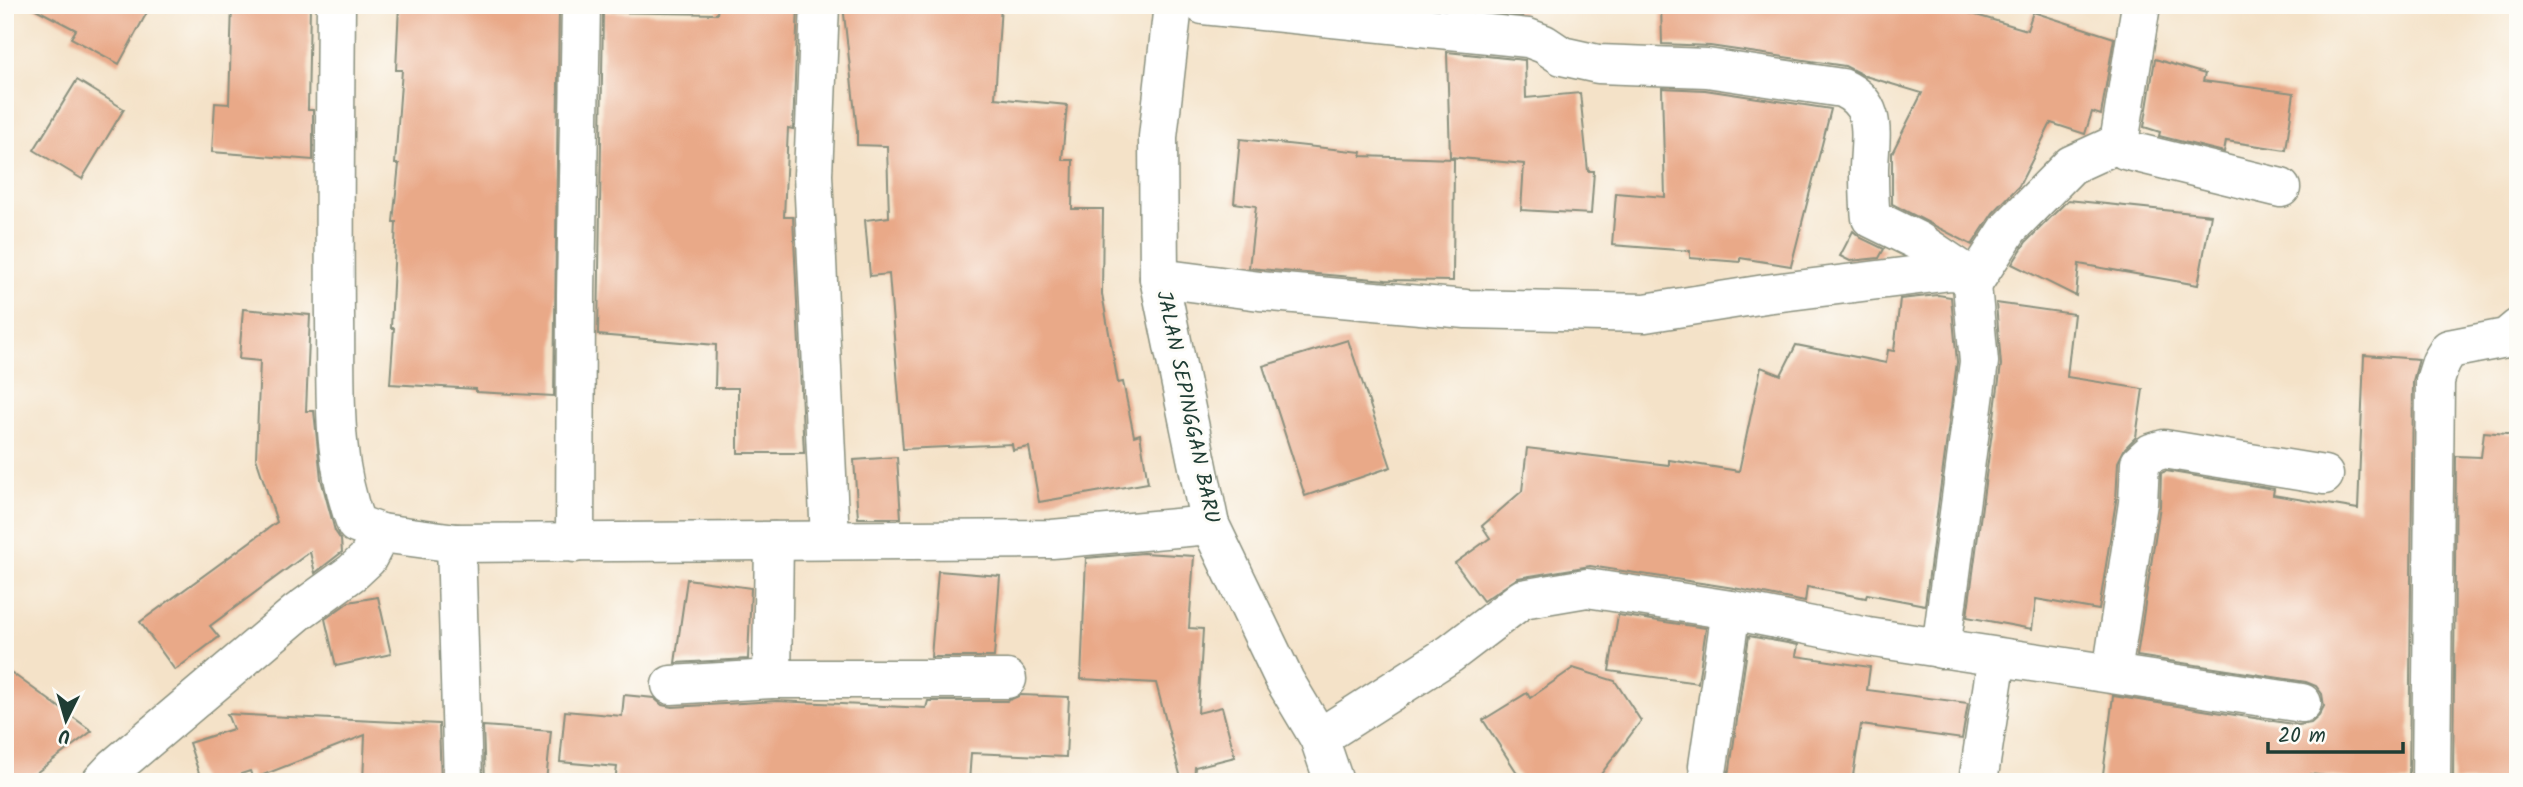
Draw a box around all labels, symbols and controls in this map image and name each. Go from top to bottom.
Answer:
street label: JALAN SEPINGGAN BARU [1146,288,1228,526]
north arrow [32,686,102,756]
scale bar [2268,710,2402,754]
text: U [57,719,72,750]
text: 20 m [2278,720,2326,753]

